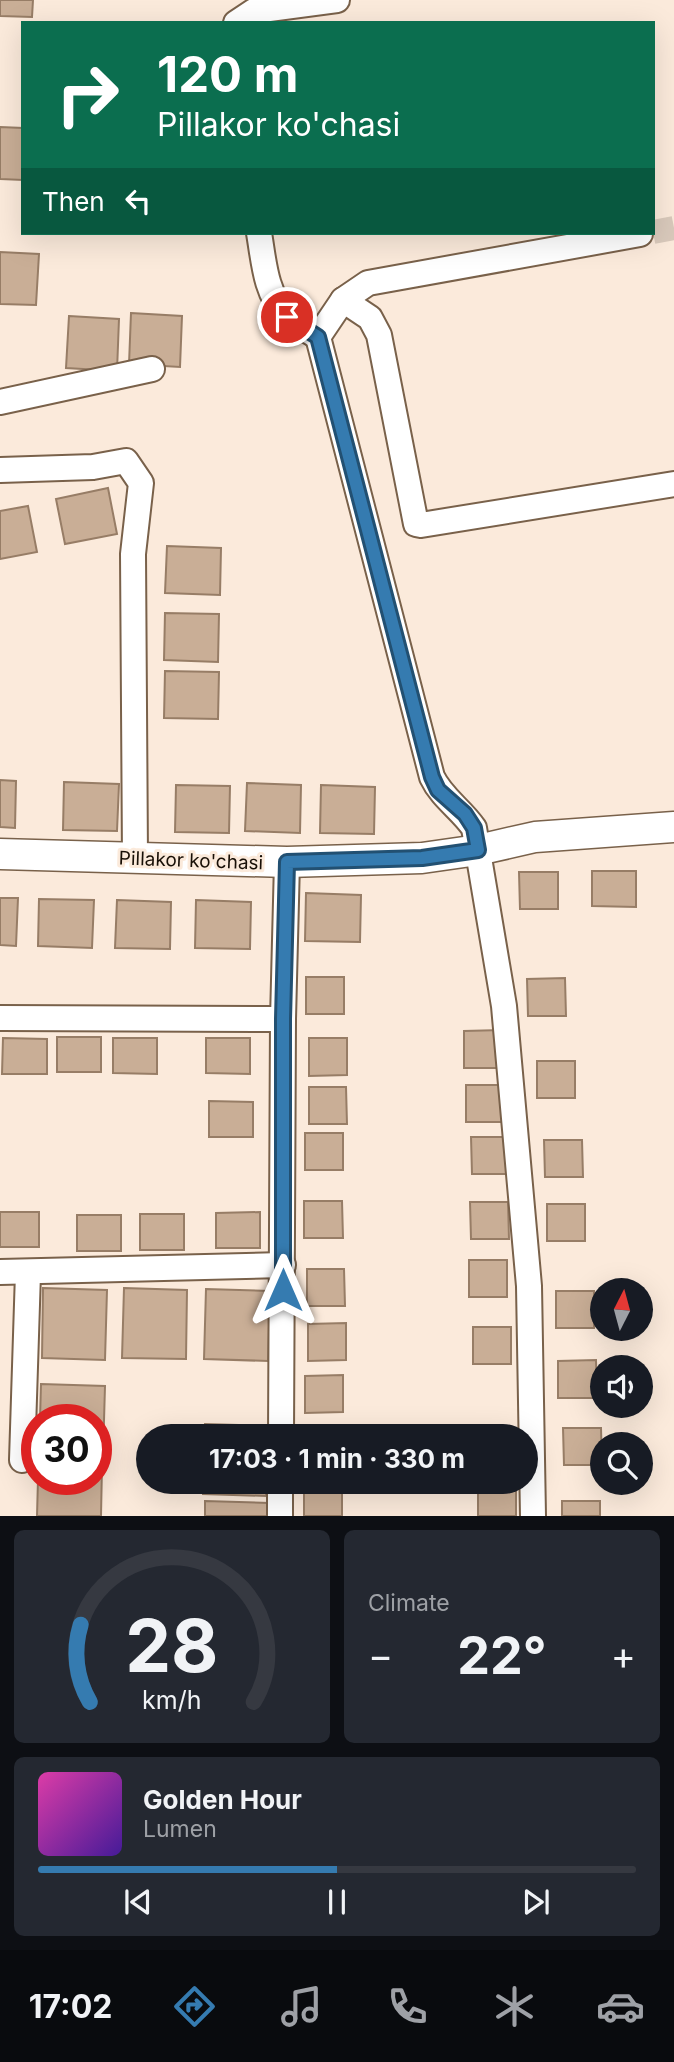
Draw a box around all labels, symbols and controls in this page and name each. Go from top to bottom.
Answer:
text: 120 m [157,45,298,104]
icon: right [42,49,133,140]
text: Pillakor ko'chasi [157,105,400,144]
icon: left [119,182,157,220]
text: Then [42,186,105,217]
pin [257,287,317,347]
icon: arrive [268,298,306,336]
street label: Pillakor ko'chasi [118,846,264,875]
position arrow [246,1253,320,1327]
north arrow [590,1278,653,1340]
map controls [590,1278,653,1495]
button: sound [590,1355,653,1418]
speed limit sign: 30 [21,1404,112,1495]
button: search [590,1432,653,1495]
text: 17:03 · 1 min · 330 m [209,1443,465,1474]
text: Climate [368,1589,450,1617]
text: 28 [125,1602,219,1691]
text: 22° [457,1624,547,1687]
text: − [368,1632,393,1678]
text: + [611,1632,636,1678]
text: km/h [142,1685,202,1715]
text: Golden Hour [143,1784,302,1815]
text: Lumen [143,1815,217,1843]
icon: previous [119,1883,157,1921]
icon: pause [318,1883,356,1921]
icon: next [517,1883,555,1921]
icon: directions [170,1982,219,2031]
icon: music [277,1982,326,2031]
icon: phone [383,1982,432,2031]
icon: climate [490,1982,539,2031]
icon: car [596,1982,645,2031]
text: 17:02 [29,1987,113,2026]

